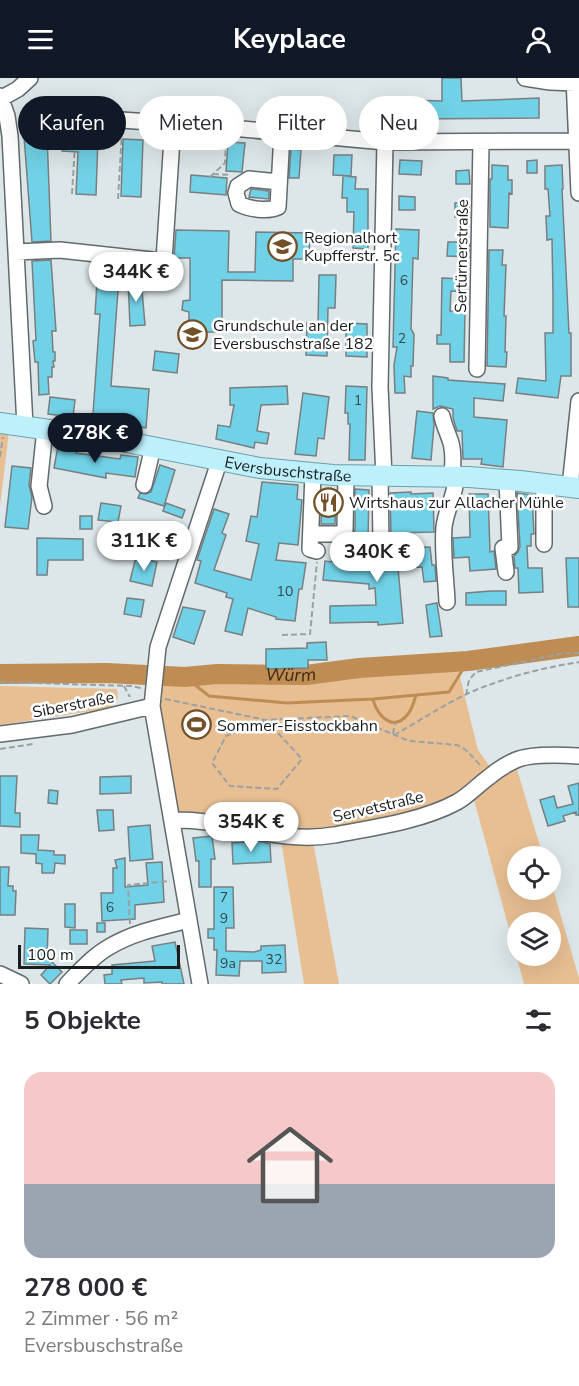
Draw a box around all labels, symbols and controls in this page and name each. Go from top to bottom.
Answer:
text: Keyplace [233,21,346,58]
icon: menu [24,23,57,56]
icon: person [522,23,555,56]
chip: Kaufen [18,96,126,150]
chip: Mieten [138,96,244,150]
chip: Filter [256,96,347,150]
chip: Neu [359,96,439,150]
street label: Sertürnerstraße [450,199,474,313]
place label: Regionalhort Kupfferstr. 5c [304,227,400,267]
school or university icon: Regionalhort Kupfferstr. 5c [267,230,299,262]
pin: 344K € [87,252,185,303]
text: 344K € [103,258,169,285]
house number: 6 [400,271,408,290]
place label: Grundschule an der Eversbuschstraße 182 [213,315,373,355]
school or university icon: Grundschule an der Eversbuschstraße 182 [176,318,208,350]
house number: 2 [398,329,406,348]
house number: 1 [354,391,362,410]
pin: 278K € [46,413,144,464]
text: 278K € [62,419,128,446]
street label: Eversbuschstraße [223,451,352,487]
restaurant icon: Wirtshaus zur Allacher Mühle [312,486,344,518]
place label: Wirtshaus zur Allacher Mühle [349,492,564,514]
pin: 311K € [95,521,193,572]
text: 311K € [111,527,177,554]
pin: 340K € [328,532,426,583]
text: 340K € [344,538,410,565]
house number: 10 [277,582,293,601]
water label: Würm [265,662,318,688]
street label: Siberstraße [30,686,116,724]
sports icon: Sommer-Eisstockbahn [180,709,212,741]
place label: Sommer-Eisstockbahn [217,715,378,737]
street label: Servetstraße [331,786,426,828]
pin: 354K € [202,802,300,853]
text: 354K € [218,808,284,835]
map controls [507,846,561,966]
button: locate [507,846,561,900]
house number: 7 [220,888,228,907]
house number: 6 [106,898,114,917]
house number: 9 [220,909,228,928]
button: layers [507,912,561,966]
scale bar [18,942,180,970]
text: 100 m [27,944,74,966]
house number: 32 [266,950,282,969]
house number: 9a [220,954,236,973]
text: 5 Objekte [24,1003,141,1038]
icon: filters [522,1004,555,1037]
icon: home [236,1111,344,1219]
text: 278 000 € [24,1270,147,1305]
text: 2 Zimmer · 56 m² [24,1305,178,1332]
text: Eversbuschstraße [24,1332,183,1359]

